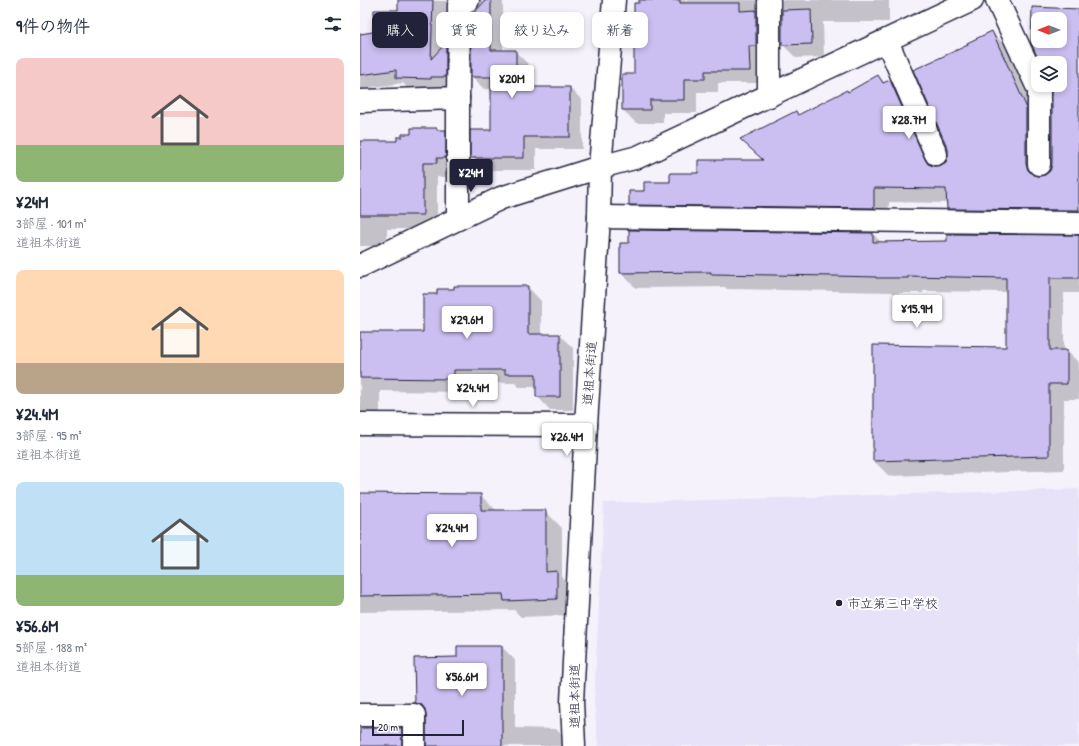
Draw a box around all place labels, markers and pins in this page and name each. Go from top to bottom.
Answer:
pin: ¥20M [488,65,536,99]
pin: ¥28.7M [876,106,942,140]
pin: ¥24M [447,159,495,193]
pin: ¥15.9M [884,295,950,329]
pin: ¥29.6M [434,306,500,340]
pin: ¥24.4M [440,374,506,408]
pin: ¥26.4M [534,423,600,457]
pin: ¥24.4M [419,514,485,548]
place label: 市立第三中学校 [847,594,938,612]
marker: 市立第三中学校 [834,598,844,608]
pin: ¥56.6M [429,663,495,697]

